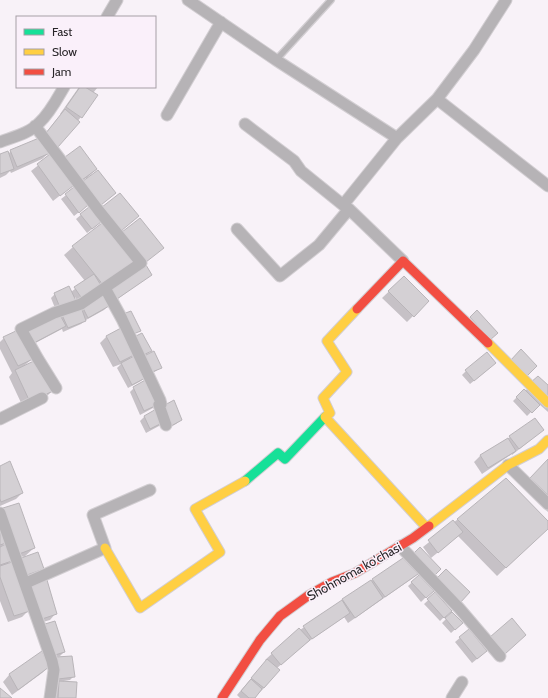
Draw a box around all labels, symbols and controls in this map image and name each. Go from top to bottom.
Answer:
legend [16,16,156,88]
text: Fast [52,24,72,39]
text: Slow [52,44,77,59]
text: Jam [51,64,71,79]
street label: Shohnoma ko'chasi [304,538,404,604]

